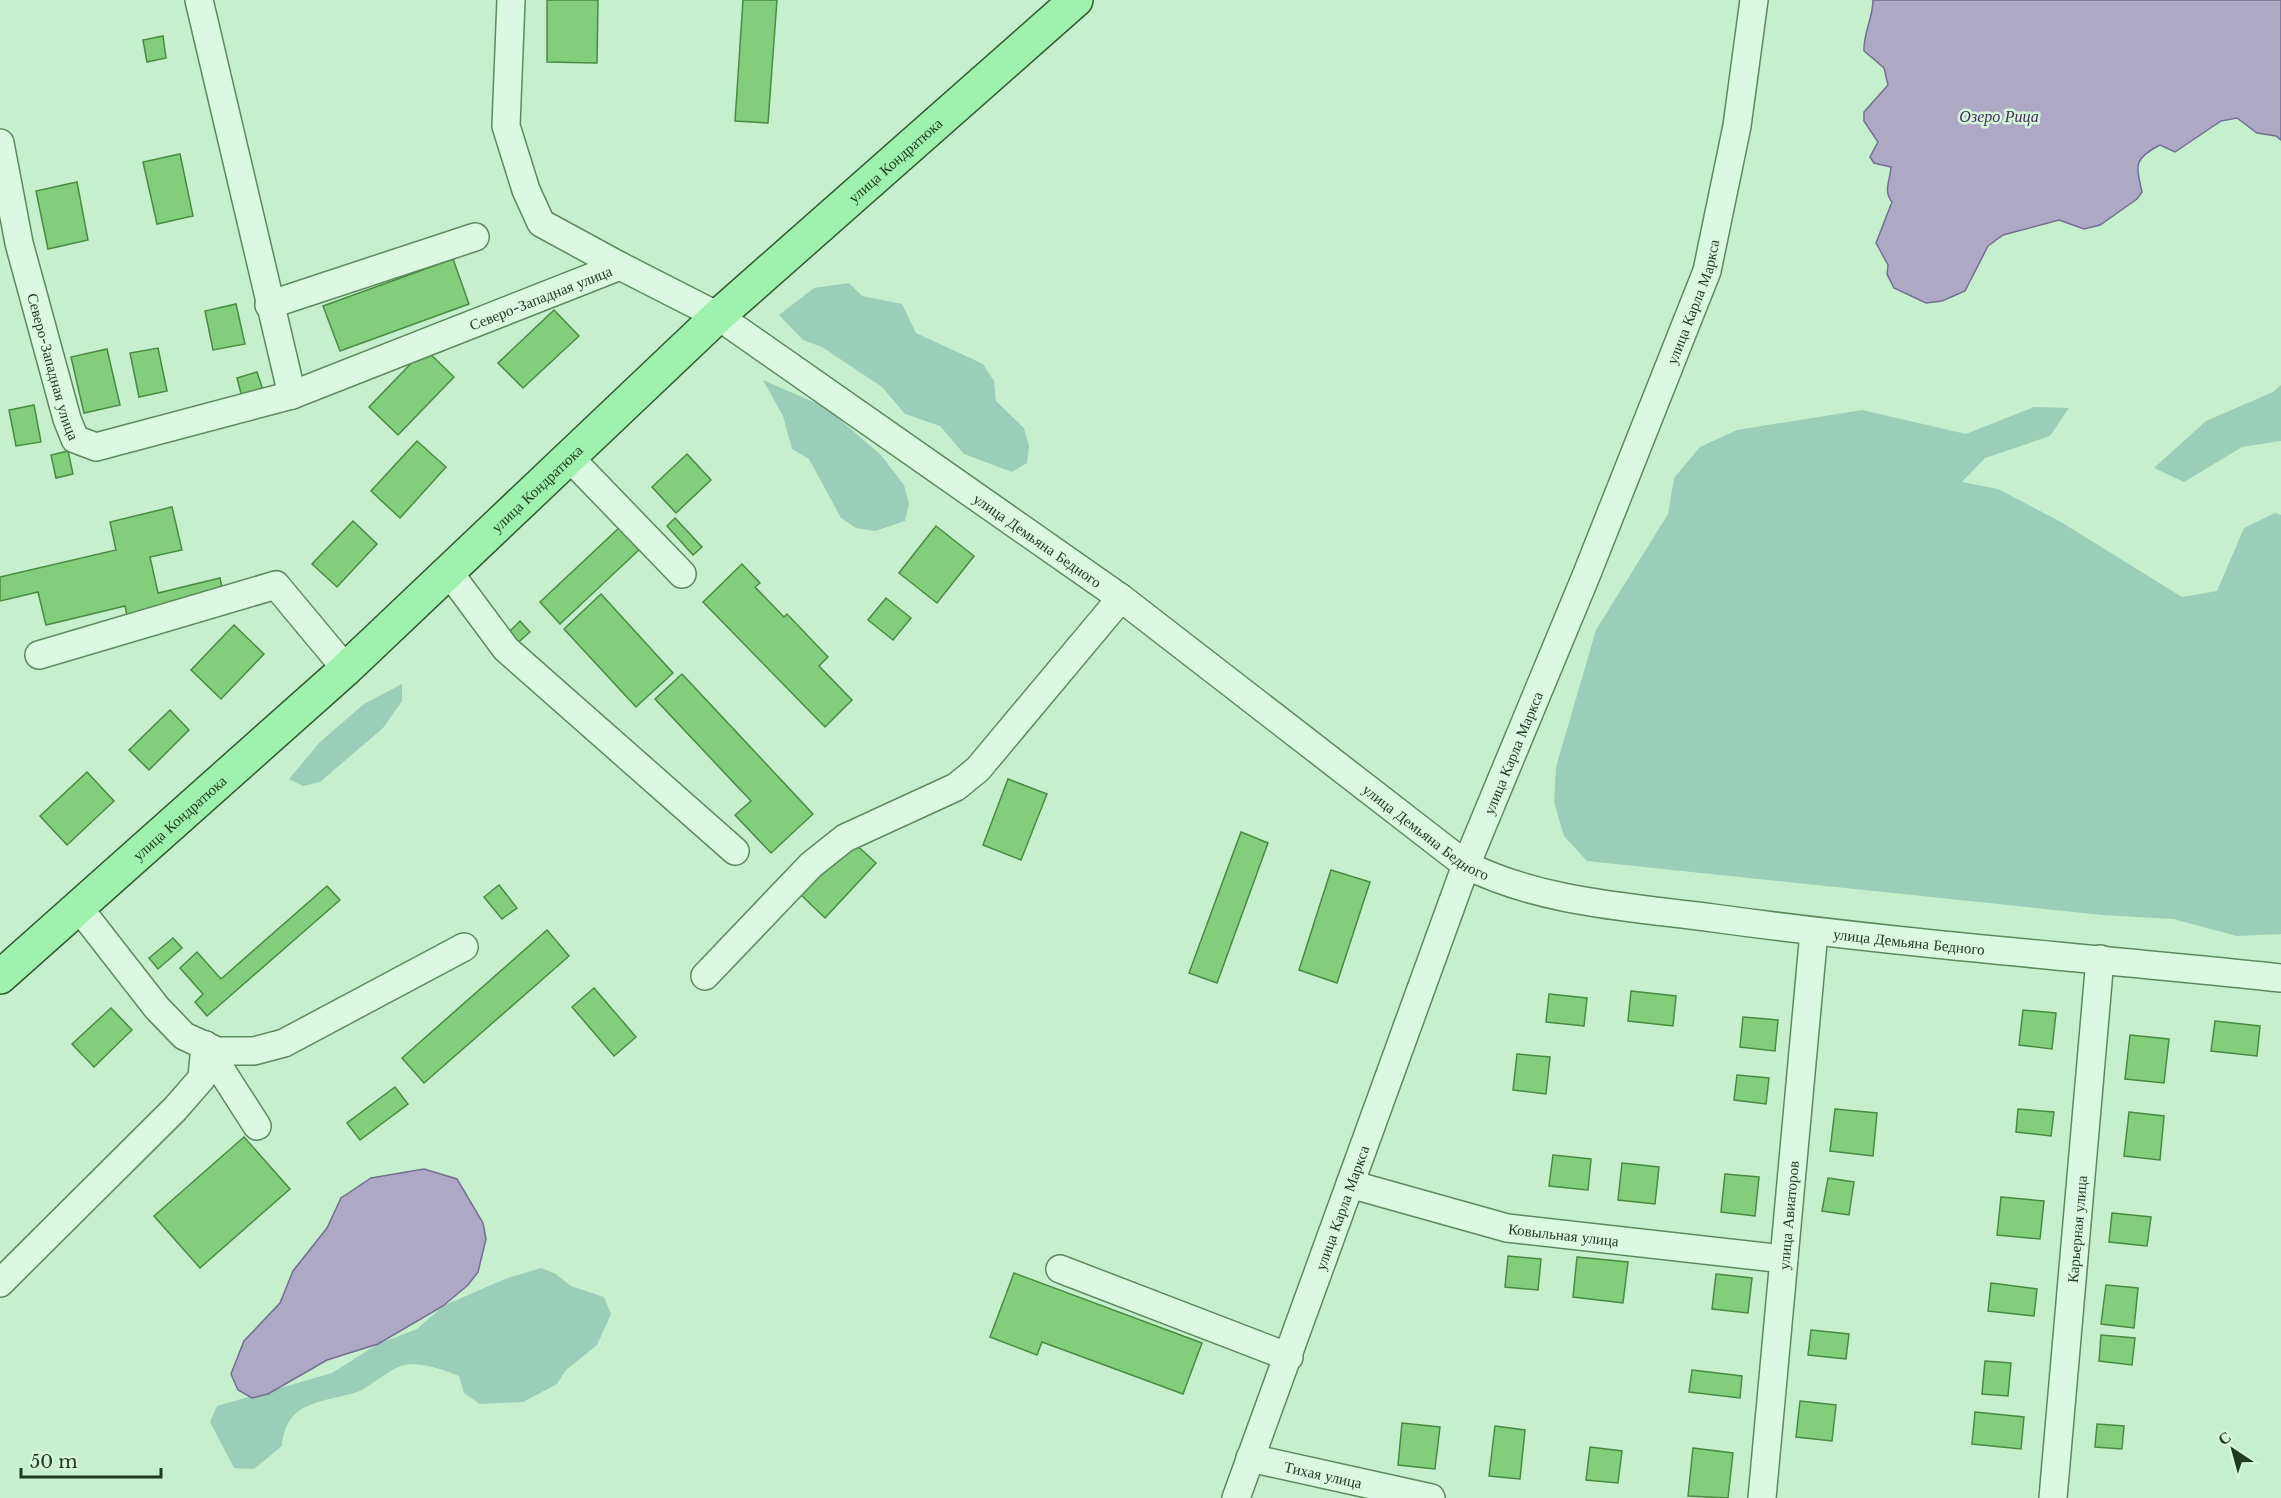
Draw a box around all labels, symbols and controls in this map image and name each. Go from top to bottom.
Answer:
water label: Озеро Рица [1959,106,2039,126]
street label: улица Кондратюка [844,113,946,206]
street label: улица Карла Маркса [1662,237,1723,367]
street label: Северо-Западная улица [466,261,615,334]
street label: Северо-Западная улица [24,291,84,443]
street label: улица Кондратюка [487,440,587,536]
street label: улица Демьяна Бедного [970,488,1106,591]
street label: улица Карла Маркса [1479,688,1547,817]
street label: улица Кондратюка [128,771,230,864]
street label: улица Демьяна Бедного [1359,779,1492,884]
street label: улица Демьяна Бедного [1832,924,1986,959]
street label: улица Карла Маркса [1310,1142,1373,1273]
street label: улица Авиаторов [1774,1160,1802,1271]
street label: Карьерная улица [2062,1174,2091,1284]
street label: Ковыльная улица [1507,1219,1620,1250]
north arrow [2203,1420,2263,1480]
text: С [2214,1426,2235,1449]
scale bar [21,1441,160,1479]
text: 50 m [30,1451,78,1473]
street label: Тихая улица [1283,1456,1364,1492]

